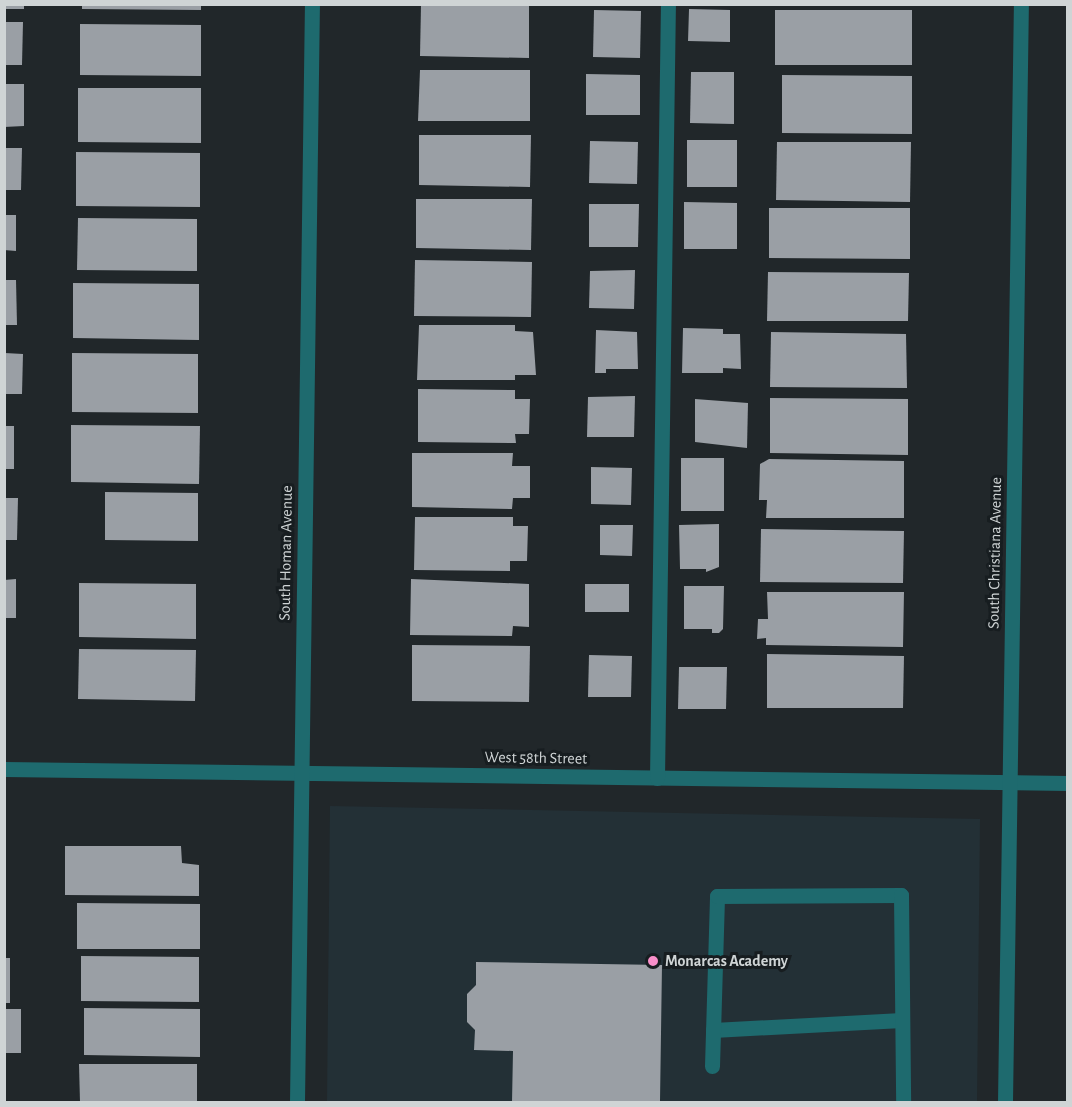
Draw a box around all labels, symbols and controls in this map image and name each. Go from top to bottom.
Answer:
street label: South Christiana Avenue [984,477,1006,629]
street label: South Homan Avenue [275,485,297,621]
street label: West 58th Street [485,748,587,768]
place label: Monarcas Academy [665,951,788,971]
marker: Monarcas Academy [646,954,660,968]

